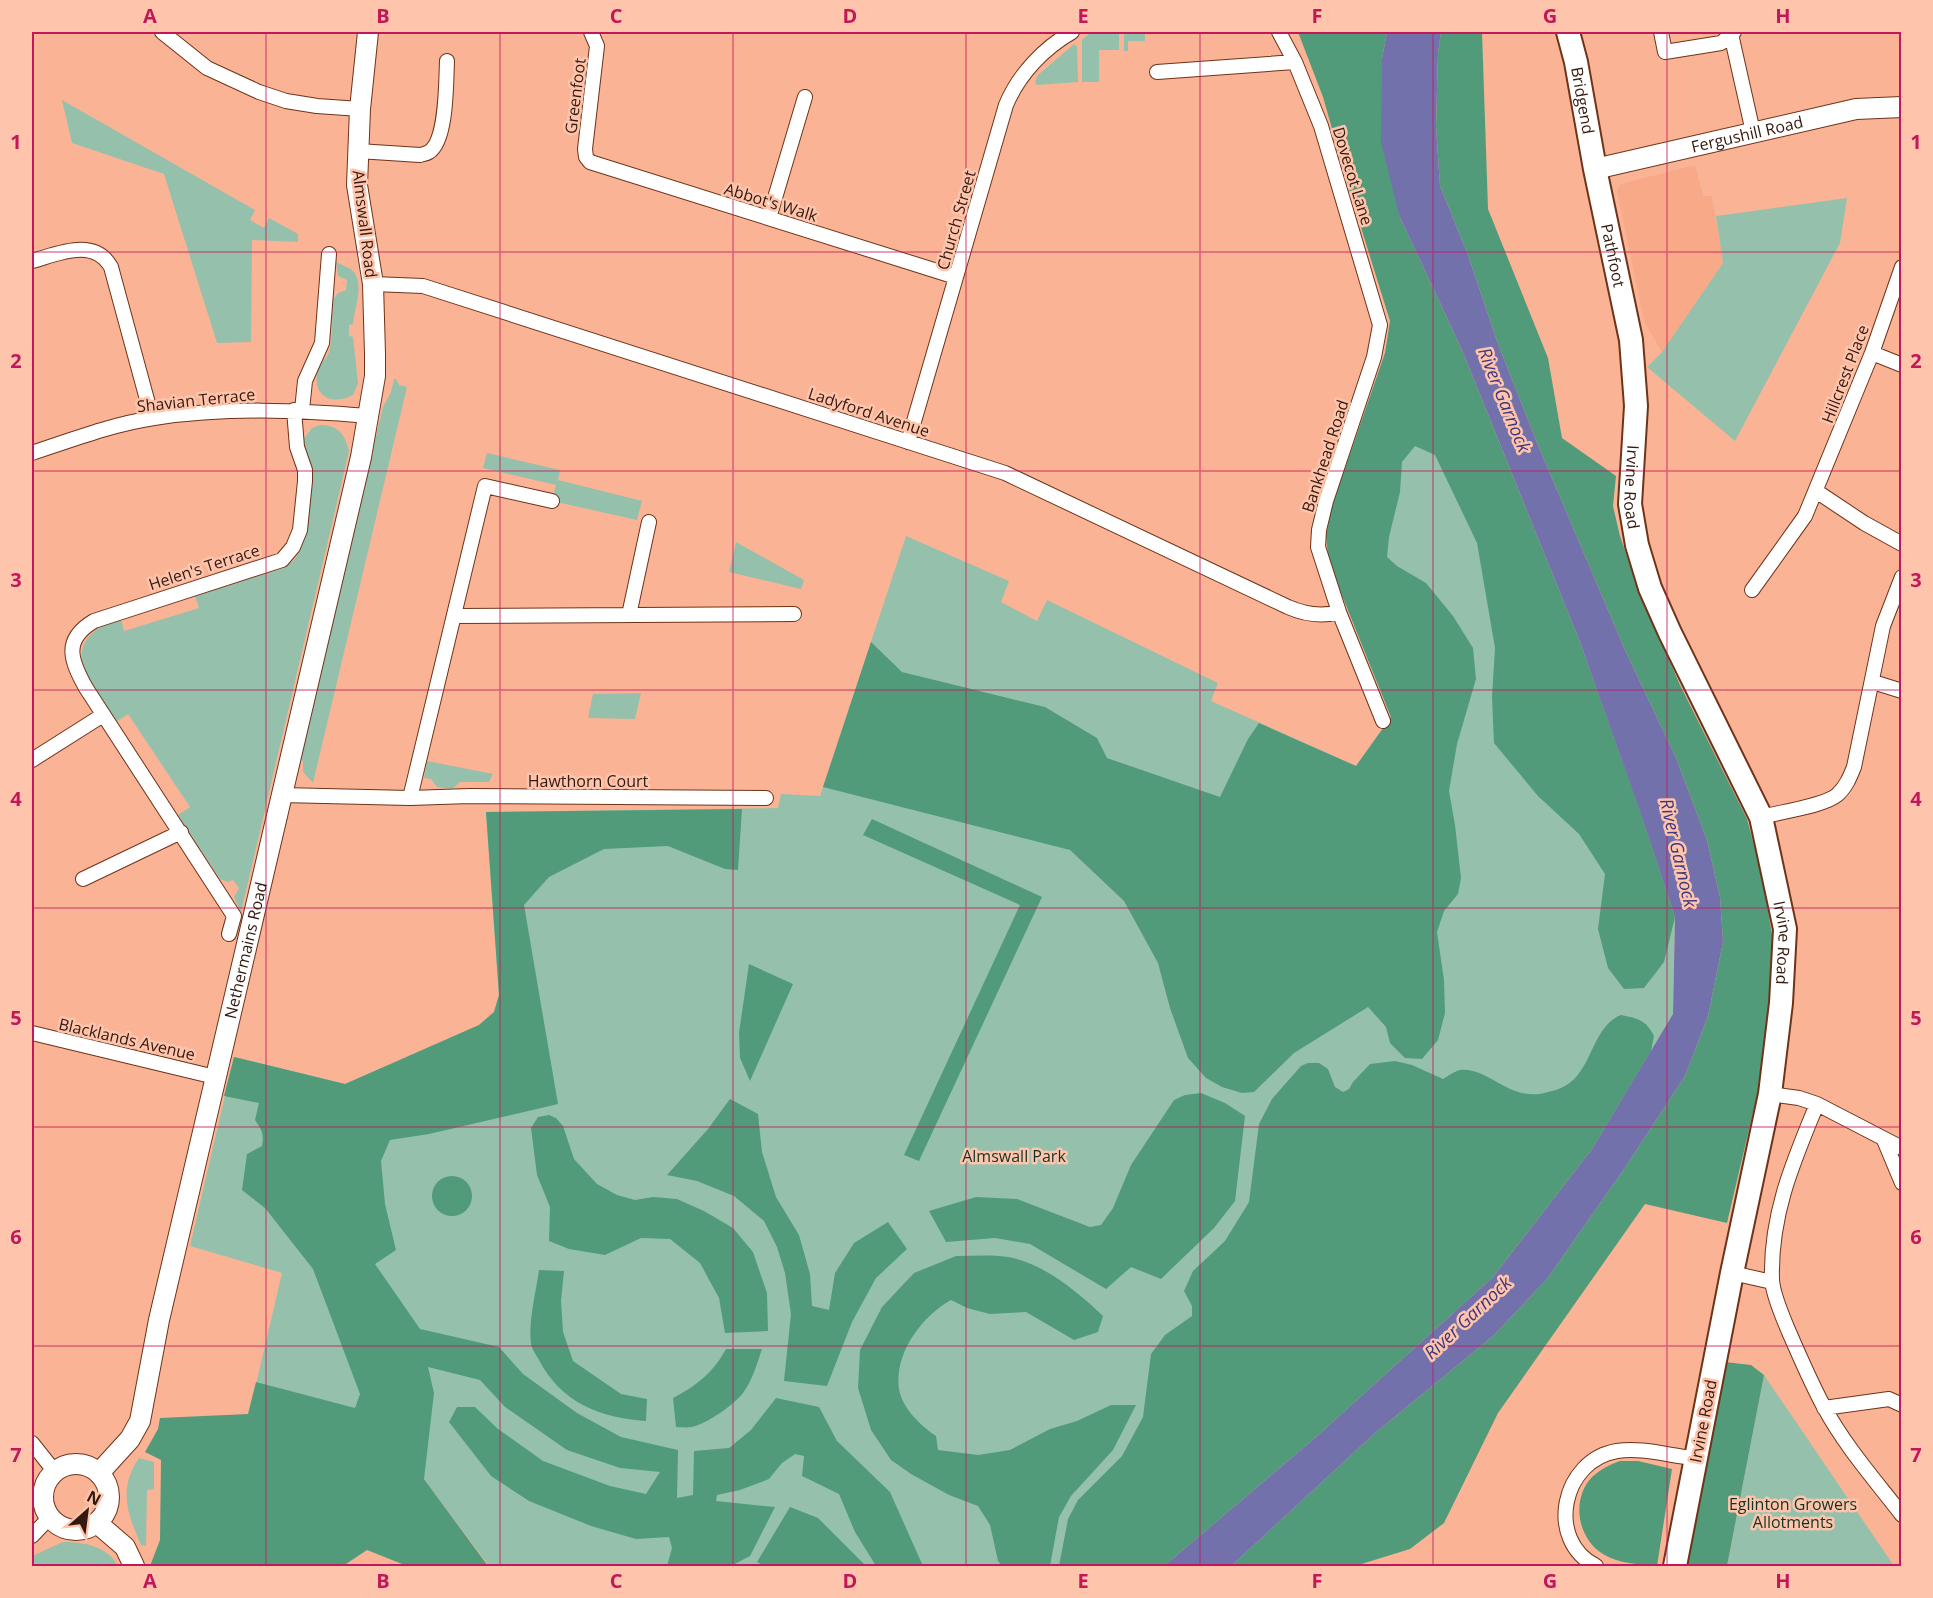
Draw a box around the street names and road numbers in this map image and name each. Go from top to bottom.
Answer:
street label: Greenfoot [559,57,591,135]
street label: Bridgend [1566,65,1600,136]
street label: Fergushill Road [1689,111,1805,158]
street label: Dovecot Lane [1328,124,1378,228]
street label: Church Street [931,167,981,272]
street label: Almswall Road [347,169,383,279]
street label: Abbot's Walk [722,177,821,227]
street label: Pathfoot [1596,222,1631,289]
street label: Hillcrest Place [1816,322,1874,426]
street label: Ladyford Avenue [806,382,932,442]
street label: Shavian Terrace [136,383,256,417]
street label: Bankhead Road [1296,397,1354,515]
street label: Irvine Road [1619,444,1645,531]
street label: Helen's Terrace [146,539,262,595]
street label: Hawthorn Court [528,770,649,792]
street label: Nethermains Road [219,880,272,1021]
street label: Irvine Road [1768,899,1797,985]
street label: Blacklands Avenue [57,1013,197,1065]
street label: Irvine Road [1684,1378,1722,1464]

